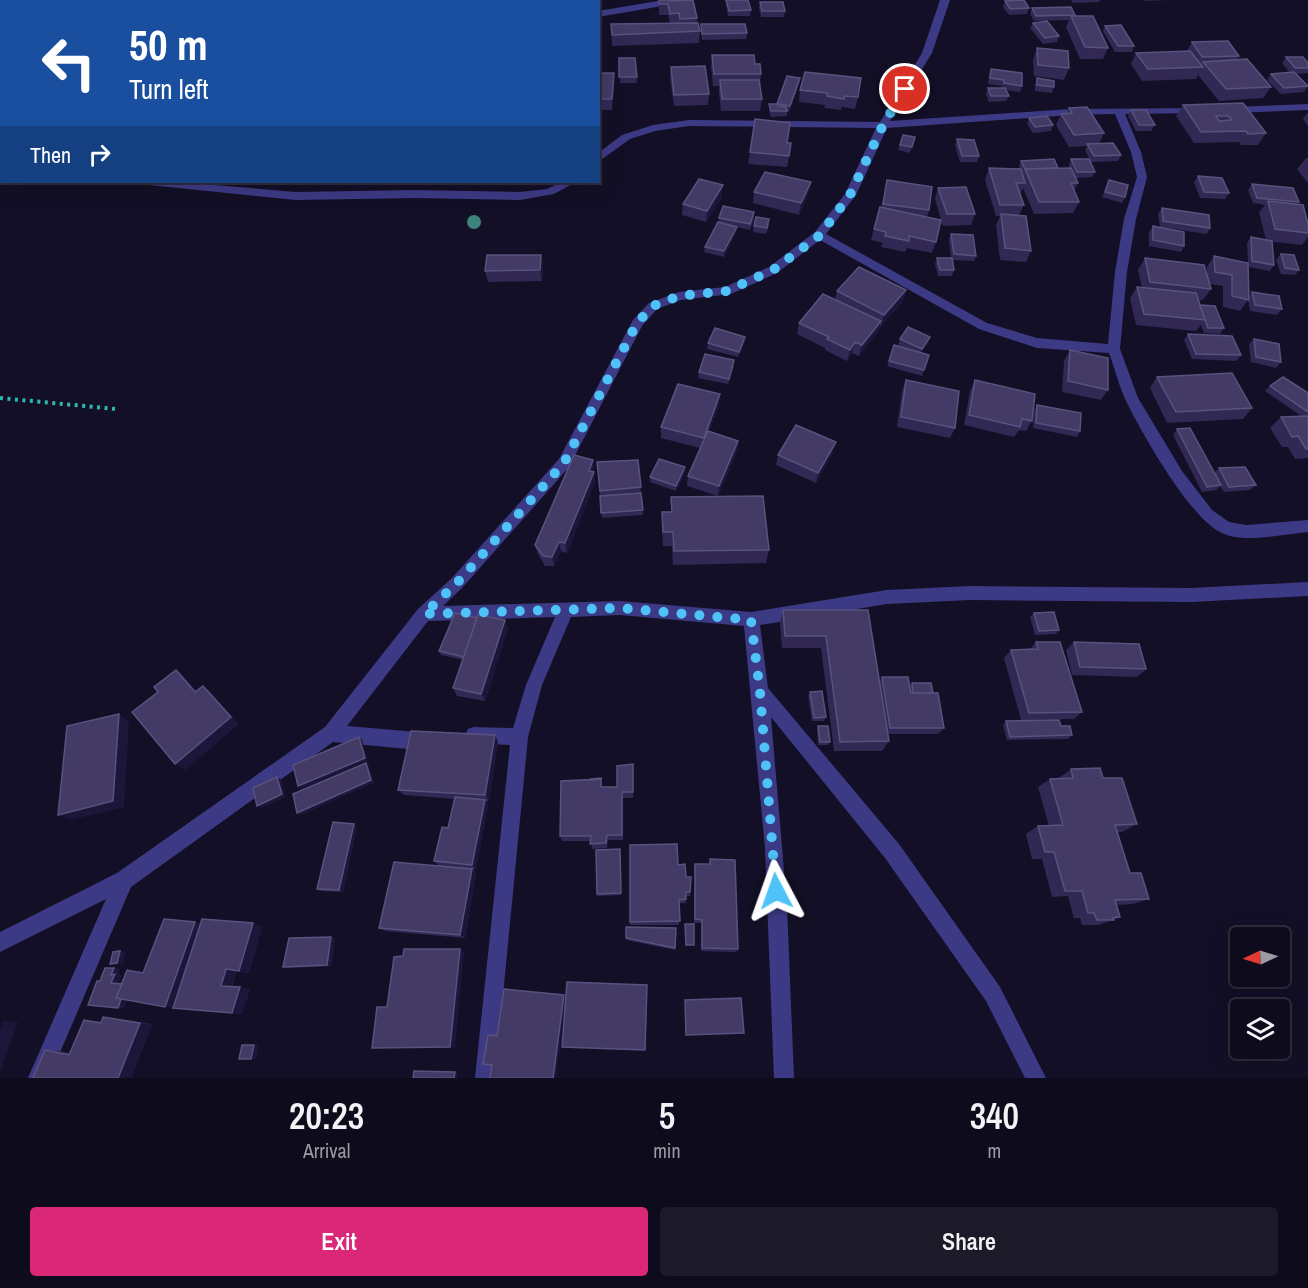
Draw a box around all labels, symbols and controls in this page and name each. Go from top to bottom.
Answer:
text: 50 m [129,17,208,73]
icon: left [30,24,108,102]
pin [879,63,930,114]
text: Turn left [129,71,208,107]
icon: arrive [888,72,921,105]
icon: right [83,138,116,171]
text: Then [30,140,71,170]
position arrow [744,859,808,923]
north arrow [1230,927,1290,987]
map controls [1230,927,1290,1059]
button: layers [1230,999,1290,1059]
text: 20:23 [289,1092,364,1140]
text: 5 [659,1092,675,1140]
text: 340 [970,1092,1019,1140]
text: Arrival [303,1137,350,1164]
text: min [653,1137,681,1164]
text: m [987,1137,1001,1164]
button: Exit [30,1207,648,1276]
button: Share [660,1207,1278,1276]

